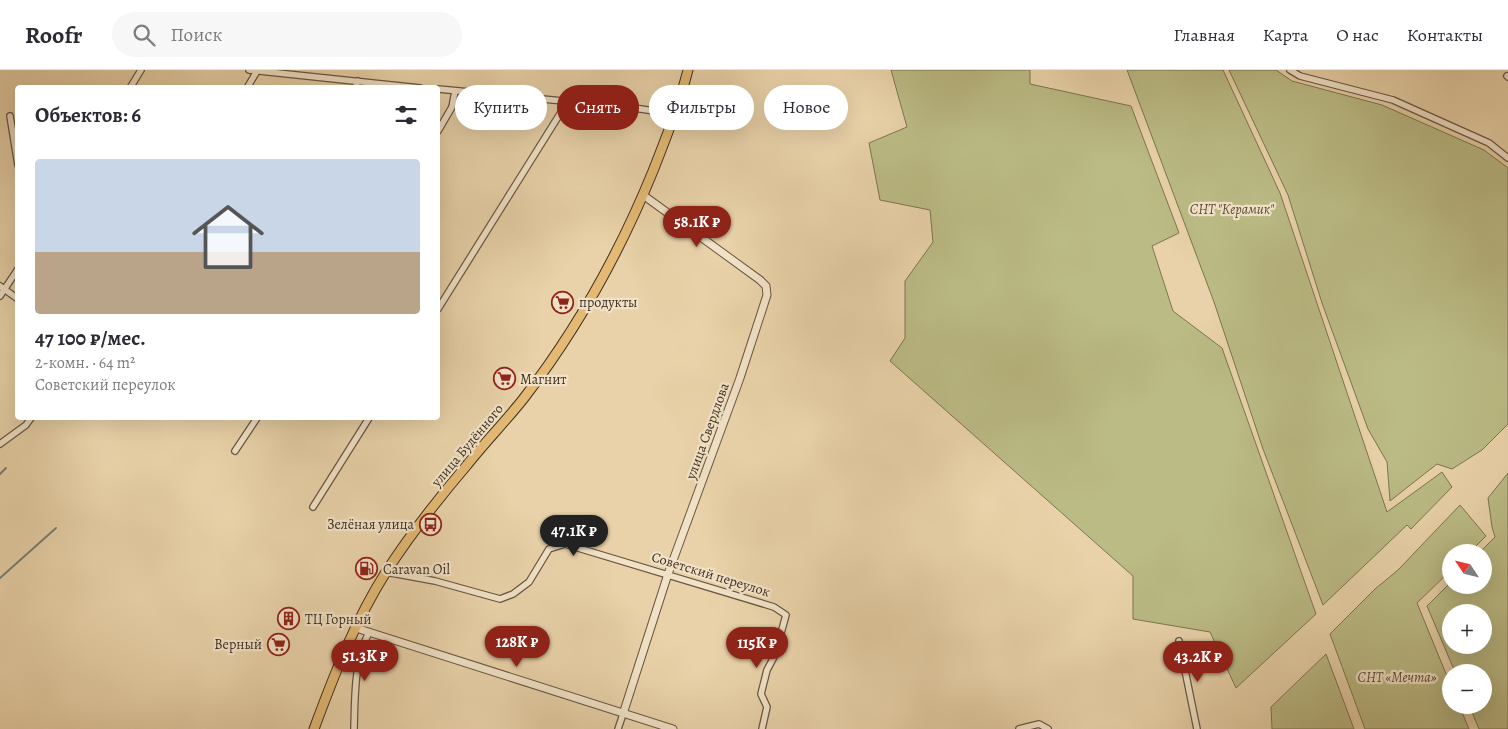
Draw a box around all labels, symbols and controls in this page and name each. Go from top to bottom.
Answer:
search box [112,12,462,57]
text: Roofr [25,19,82,51]
icon: search [130,21,158,49]
text: Поиск [170,22,222,48]
text: Главная [1174,23,1235,47]
text: Карта [1263,23,1308,47]
text: О нас [1336,23,1379,47]
text: Контакты [1407,23,1483,47]
chip: Купить [455,85,547,130]
chip: Снять [557,85,639,130]
chip: Фильтры [649,85,754,130]
chip: Новое [764,85,848,130]
text: Объектов: 6 [35,101,141,129]
icon: filters [392,101,420,129]
icon: home [183,192,273,282]
park label: СНТ "Керамик" [1190,200,1275,219]
pin: 58.1K ₽ [651,206,743,248]
text: 58.1K ₽ [674,211,720,233]
supermarket icon: продукты [551,290,575,314]
place label: продукты [579,293,637,312]
text: 47 100 ₽/мес. [35,324,146,352]
text: 2-комн. · 64 m² [35,352,135,374]
supermarket icon: Магнит [492,367,516,391]
place label: Магнит [520,370,567,389]
text: Советский переулок [35,374,176,396]
street label: улица Свердлова [681,380,734,483]
street label: улица Будённого [426,400,508,492]
bus stop icon: Зелёная улица [418,512,442,536]
pin: 47.1K ₽ [528,514,620,557]
place label: Зелёная улица [327,515,415,534]
text: 47.1K ₽ [551,520,597,542]
north arrow [1442,544,1492,594]
map controls [1442,544,1492,714]
street label: Советский переулок [649,547,772,602]
fuel station icon: Caravan Oil [355,557,379,581]
place label: Caravan Oil [383,560,450,579]
button: + [1442,604,1492,654]
building icon: ТЦ Горный [277,607,301,631]
place label: ТЦ Горный [305,610,371,629]
pin: 128K ₽ [476,626,558,668]
pin: 115K ₽ [716,626,798,669]
text: 128K ₽ [496,631,538,653]
supermarket icon: Верный [266,632,290,656]
text: 115K ₽ [737,632,777,654]
place label: Верный [214,635,262,654]
pin: 51.3K ₽ [319,640,411,682]
pin: 43.2K ₽ [1152,640,1244,683]
text: 51.3K ₽ [342,645,388,667]
text: 43.2K ₽ [1174,646,1222,668]
button: − [1442,664,1492,714]
park label: СНТ «Мечта» [1358,668,1437,687]

